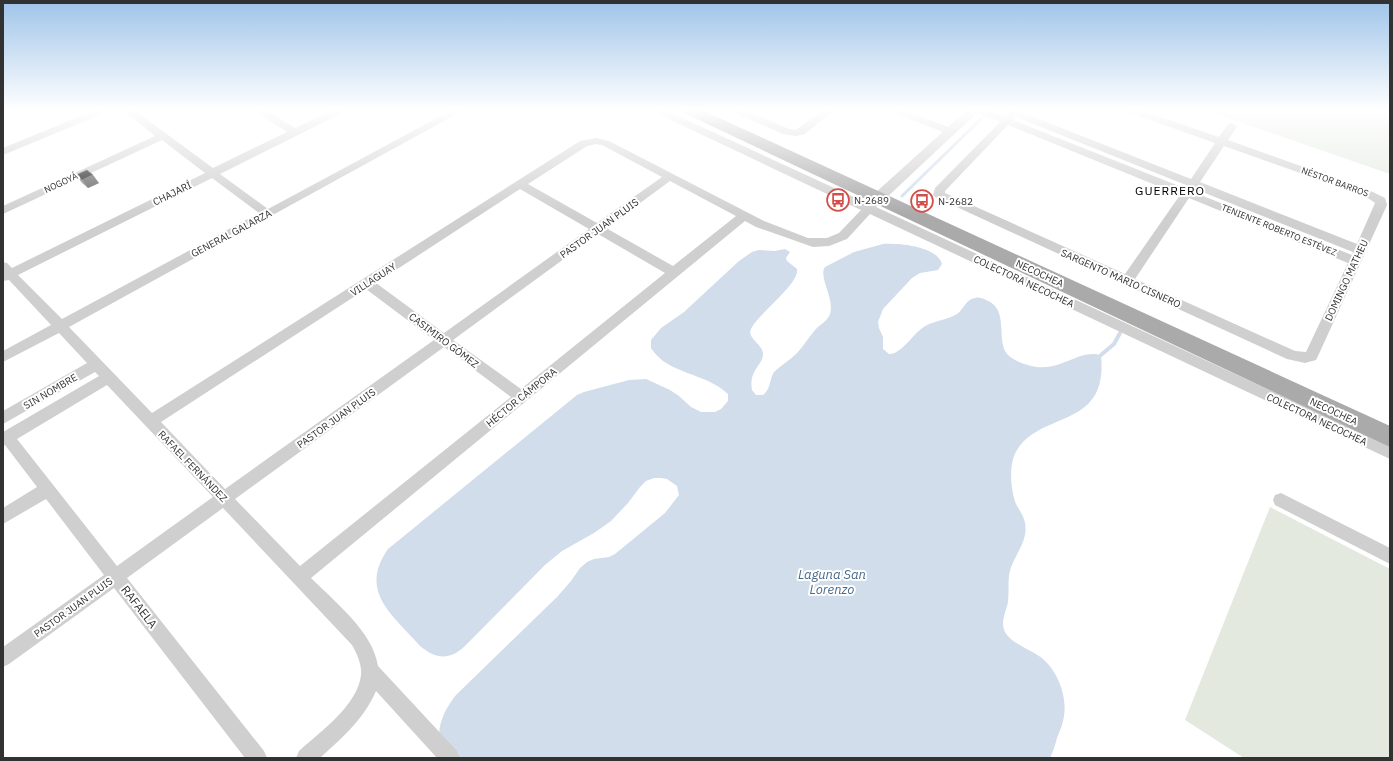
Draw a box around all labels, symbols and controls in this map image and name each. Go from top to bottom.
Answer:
street label: NÉSTOR BARROS [1300,163,1371,199]
street label: NOGOYÁ [42,169,79,195]
street label: CHAJARÍ [151,178,194,208]
district label: GUERRERO [1135,183,1205,198]
bus stop icon: N-2689 [825,187,851,213]
bus stop icon: N-2682 [909,188,935,214]
place label: N-2689 [854,194,889,207]
street label: PASTOR JUAN PLUIS [557,195,641,261]
place label: N-2682 [938,195,973,208]
street label: TENIENTE ROBERTO ESTÉVEZ [1220,200,1339,258]
street label: GENERAL GALARZA [189,206,274,260]
street label: DOMINGO MATHEU [1322,237,1371,323]
street label: SARGENTO MARIO CISNERO [1059,246,1183,311]
street label: COLECTORA NECOCHEA [971,252,1077,311]
street label: NECOCHEA [1014,257,1066,290]
street label: VILLAGUAY [348,260,399,299]
street label: CASIMIRO GÓMEZ [406,310,481,371]
street label: HÉCTOR CÁMPORA [483,365,560,430]
street label: SIN NOMBRE [21,371,80,412]
street label: PASTOR JUAN PLUIS [294,385,378,451]
street label: COLECTORA NECOCHEA [1264,390,1370,449]
street label: NECOCHEA [1308,395,1360,428]
street label: RAFAEL FERNÁNDEZ [155,428,230,505]
water label: Laguna San Lorenzo [798,566,866,598]
street label: PASTOR JUAN PLUIS [31,574,115,640]
street label: RAFAELA [118,582,161,631]

